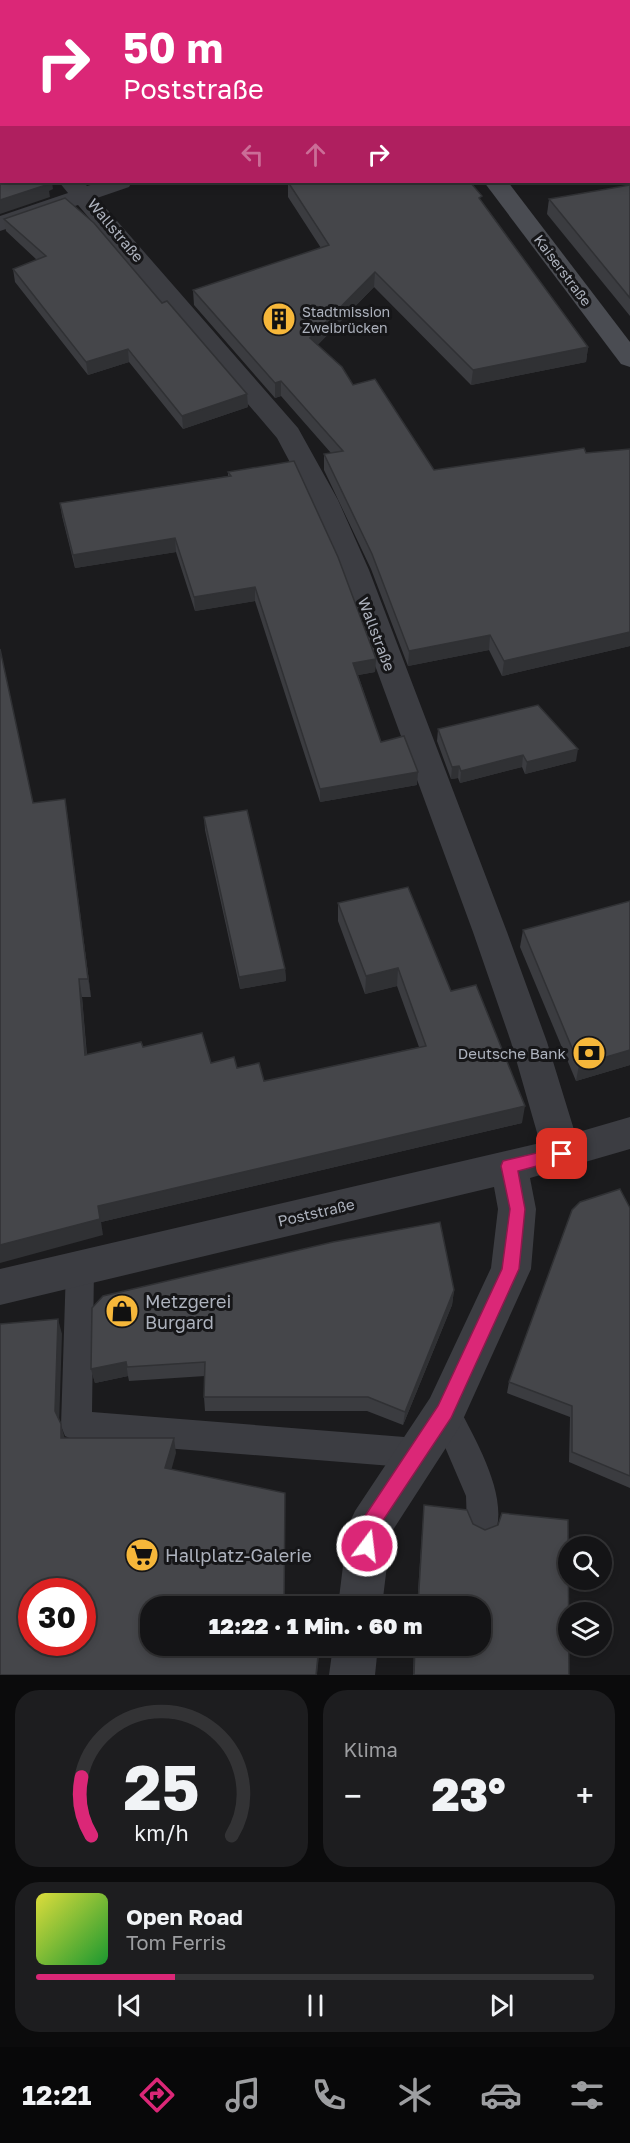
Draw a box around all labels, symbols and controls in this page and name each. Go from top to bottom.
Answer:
text: 50 m [123,22,223,72]
icon: right [24,24,102,102]
text: Poststraße [123,73,264,105]
icon: left [236,138,269,171]
icon: ahead [299,138,332,171]
icon: right [362,138,395,171]
street label: Wallstraße [84,195,148,266]
street label: Kaiserstraße [531,231,595,309]
building icon: Stadtmission Zweibrücken [261,301,297,337]
place label: Stadtmission Zweibrücken [302,303,390,336]
street label: Wallstraße [355,595,399,674]
bank icon: Deutsche Bank [571,1035,607,1071]
place label: Deutsche Bank [458,1044,567,1062]
pin [536,1128,587,1179]
icon: arrive [545,1137,578,1170]
street label: Poststraße [276,1194,356,1230]
place label: Metzgerei Burgard [145,1290,231,1333]
shop icon: Metzgerei Burgard [104,1293,140,1329]
position arrow [335,1514,399,1578]
map controls [558,1536,612,1656]
button: search [558,1536,612,1590]
supermarket icon: Hallplatz-Galerie [124,1537,160,1573]
place label: Hallplatz-Galerie [165,1544,312,1566]
speed limit sign: 30 [18,1578,96,1656]
button: layers [558,1602,612,1656]
text: 12:22 · 1 Min. · 60 m [209,1612,422,1639]
text: Klima [344,1737,398,1761]
text: 25 [123,1749,199,1824]
text: 23° [432,1767,506,1821]
text: − [344,1776,362,1815]
text: + [576,1776,594,1815]
text: km/h [134,1820,189,1846]
text: Open Road [126,1903,243,1930]
text: Tom Ferris [126,1930,226,1954]
icon: previous [113,1989,146,2022]
icon: pause [299,1989,332,2022]
icon: next [485,1989,518,2022]
icon: directions [136,2074,178,2116]
icon: music [222,2074,264,2116]
icon: phone [308,2074,350,2116]
icon: climate [394,2074,436,2116]
icon: car [480,2074,522,2116]
icon: filters [566,2074,608,2116]
text: 12:21 [22,2079,91,2111]

